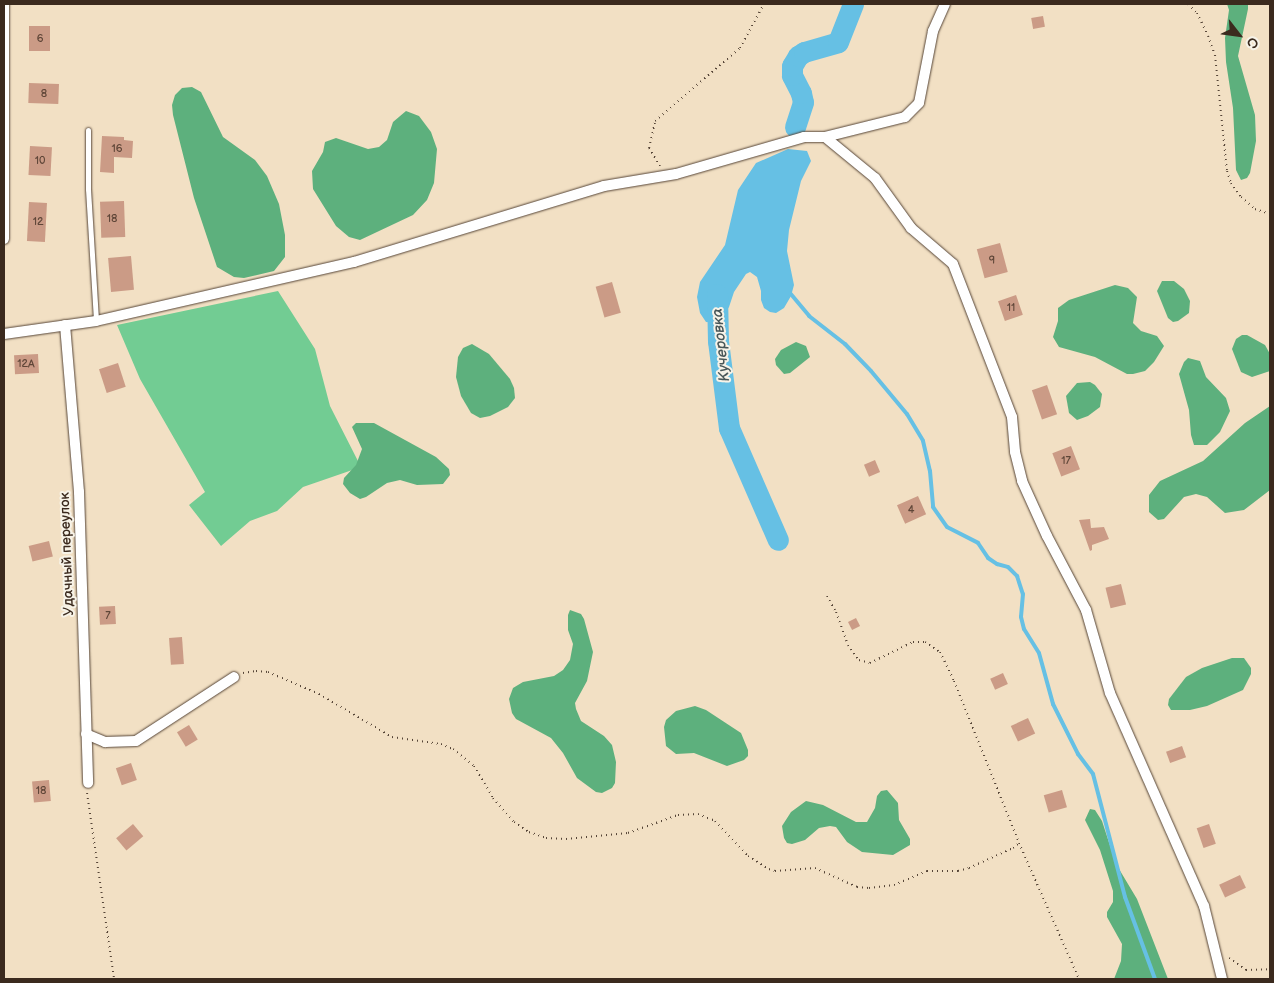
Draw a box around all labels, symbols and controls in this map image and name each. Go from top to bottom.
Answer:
north arrow [1214,10,1264,60]
house number: 6 [37,32,43,46]
text: С [1243,34,1262,51]
house number: 8 [41,87,47,101]
house number: 16 [112,142,122,156]
house number: 10 [35,154,45,168]
house number: 18 [107,212,117,226]
house number: 12 [33,215,43,229]
house number: 9 [989,254,995,268]
house number: 11 [1007,301,1015,315]
water label: Кучеровка [708,307,734,383]
house number: 12А [17,357,35,371]
house number: 17 [1061,454,1071,468]
street label: Удачный переулок [56,492,78,616]
house number: 4 [908,503,914,517]
house number: 7 [105,609,111,623]
house number: 18 [36,784,46,798]

